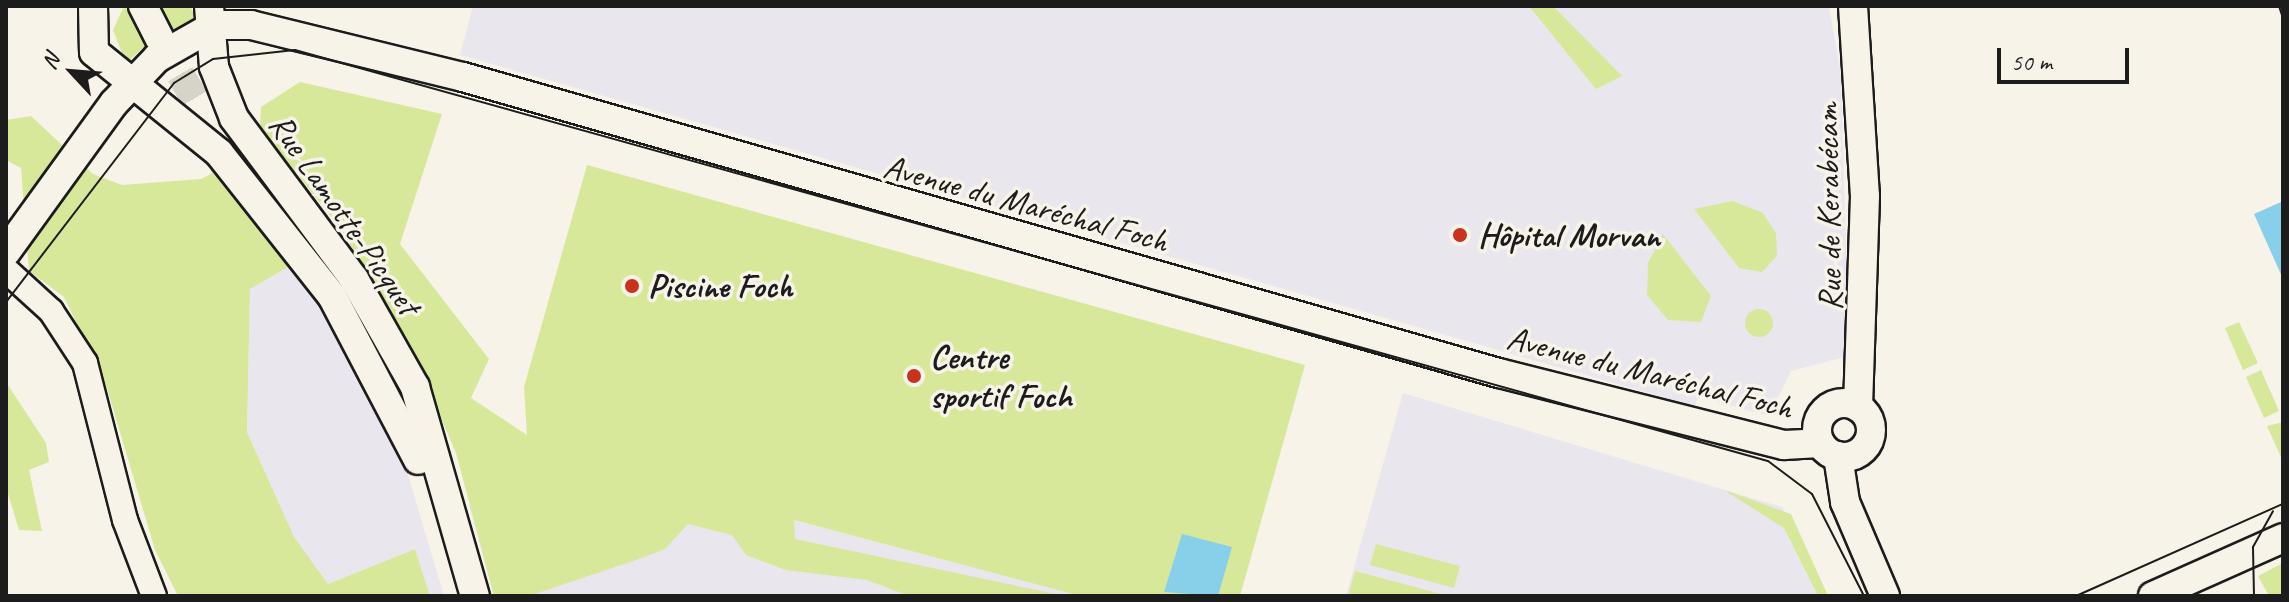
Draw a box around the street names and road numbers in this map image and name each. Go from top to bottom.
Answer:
street label: Rue de Kerabécam [1806,103,1850,311]
street label: Rue Lamotte-Picquet [261,105,429,323]
street label: Avenue du Maréchal Foch [879,145,1173,261]
street label: Avenue du Maréchal Foch [1503,317,1797,427]

